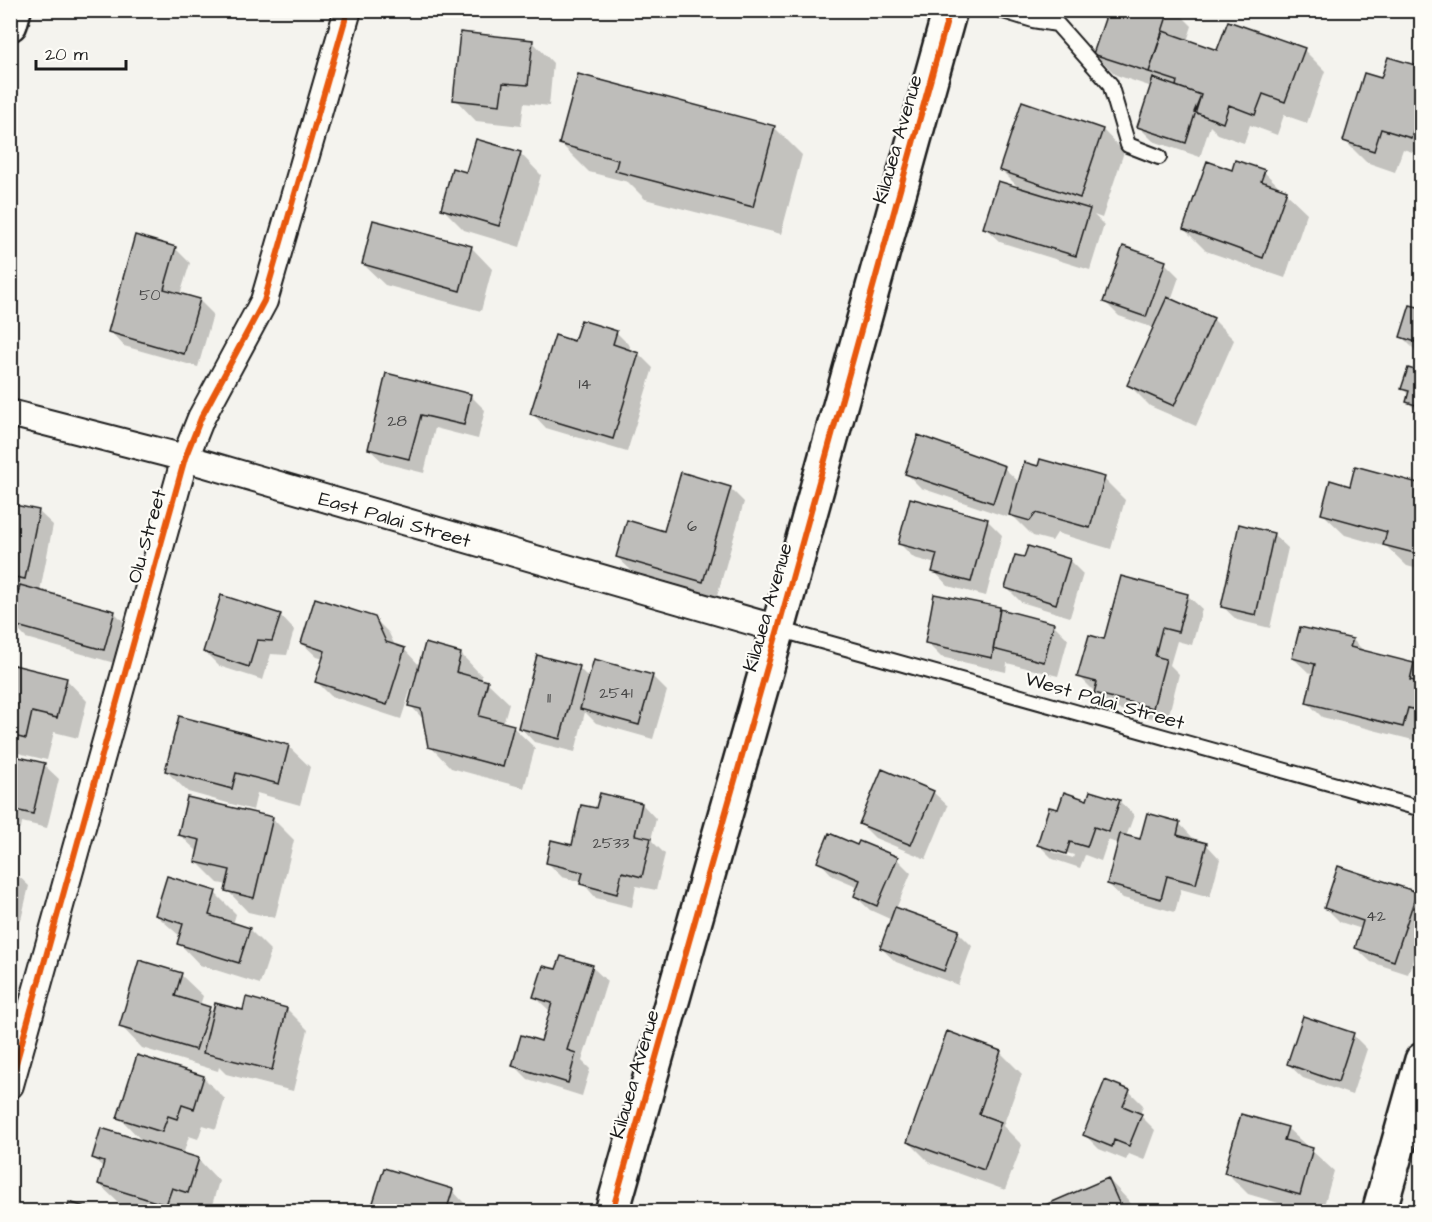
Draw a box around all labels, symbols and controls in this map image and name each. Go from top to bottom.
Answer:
scale bar [36,33,126,71]
text: 20 m [45,42,88,67]
street label: Kilauea Avenue [866,72,930,207]
house number: 50 [139,284,161,306]
house number: 14 [579,373,592,395]
house number: 28 [387,410,407,432]
street label: East Palai Street [315,485,474,555]
street label: Olu Street [120,486,174,586]
house number: 6 [687,515,697,537]
street label: Kilauea Avenue [736,540,800,675]
street label: West Palai Street [1022,665,1188,737]
house number: 2541 [599,682,633,704]
house number: 11 [547,687,551,709]
house number: 2533 [593,832,629,854]
house number: 42 [1366,905,1386,927]
street label: Kilauea Avenue [603,1007,667,1142]

